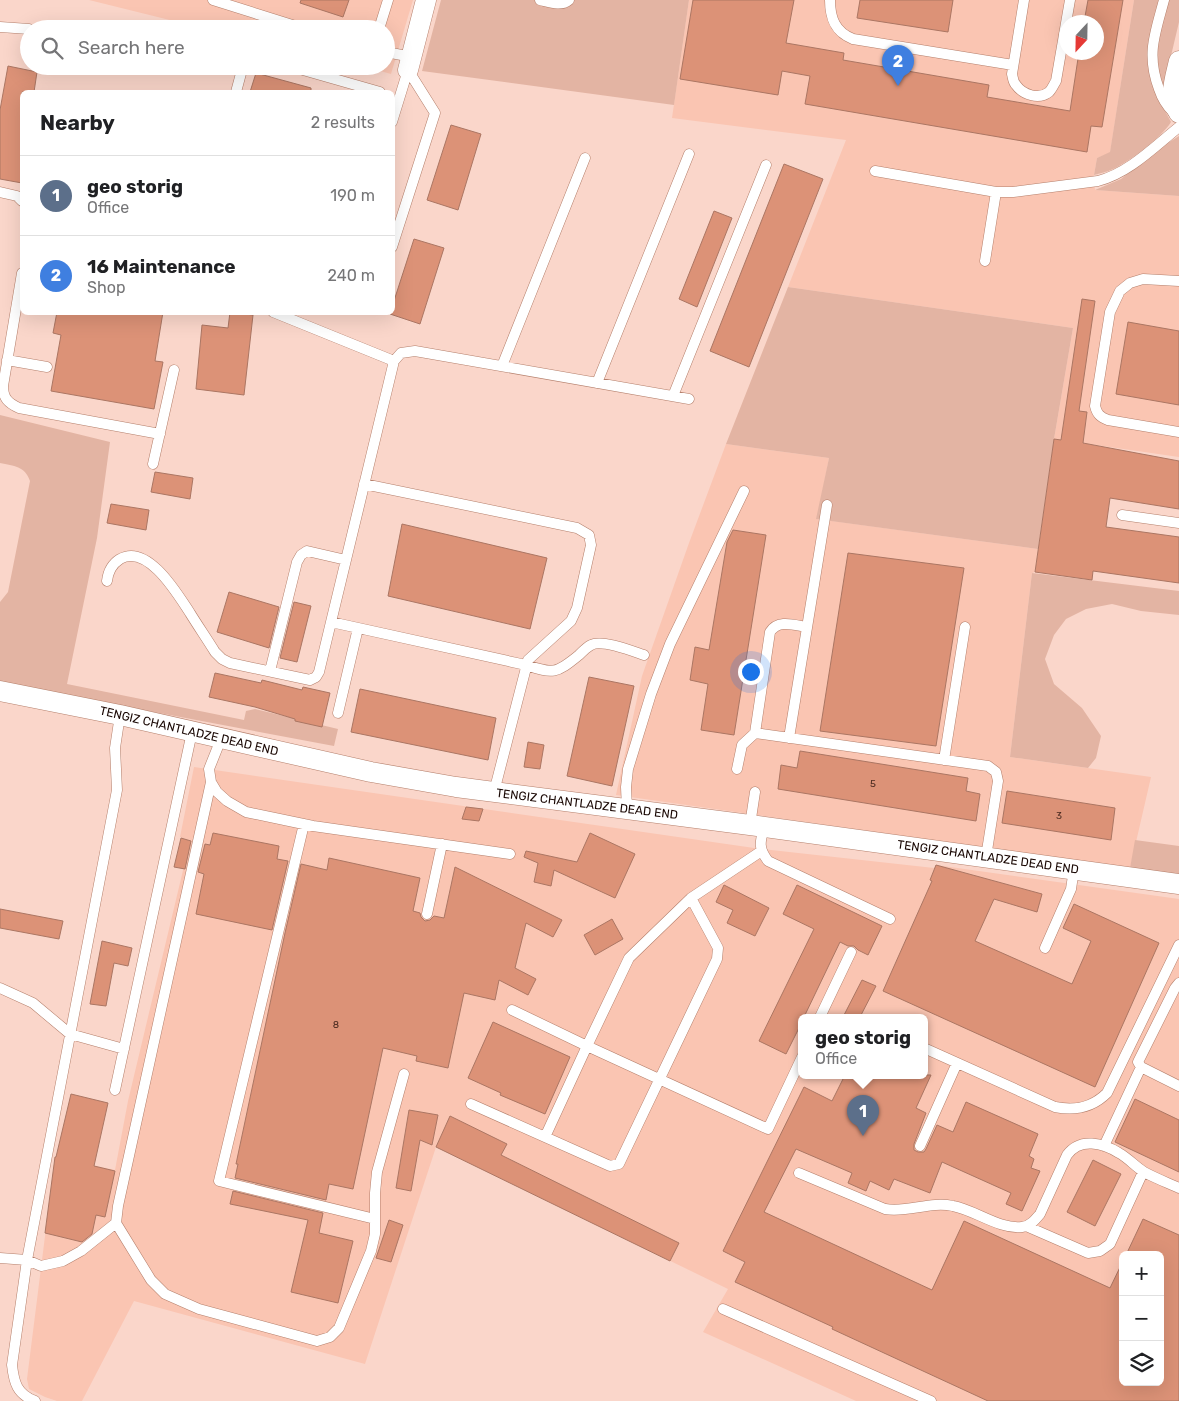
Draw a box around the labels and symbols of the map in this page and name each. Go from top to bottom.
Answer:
north arrow [1059,15,1104,60]
pin: 2 [882,45,914,86]
your location [738,659,764,685]
street label: TENGIZ CHANTLADZE DEAD END [98,704,280,758]
house number: 5 [870,778,876,790]
street label: TENGIZ CHANTLADZE DEAD END [495,786,679,822]
house number: 3 [1056,810,1062,822]
street label: TENGIZ CHANTLADZE DEAD END [896,837,1080,877]
house number: 8 [333,1019,339,1031]
pin: 1 [847,1095,879,1136]

